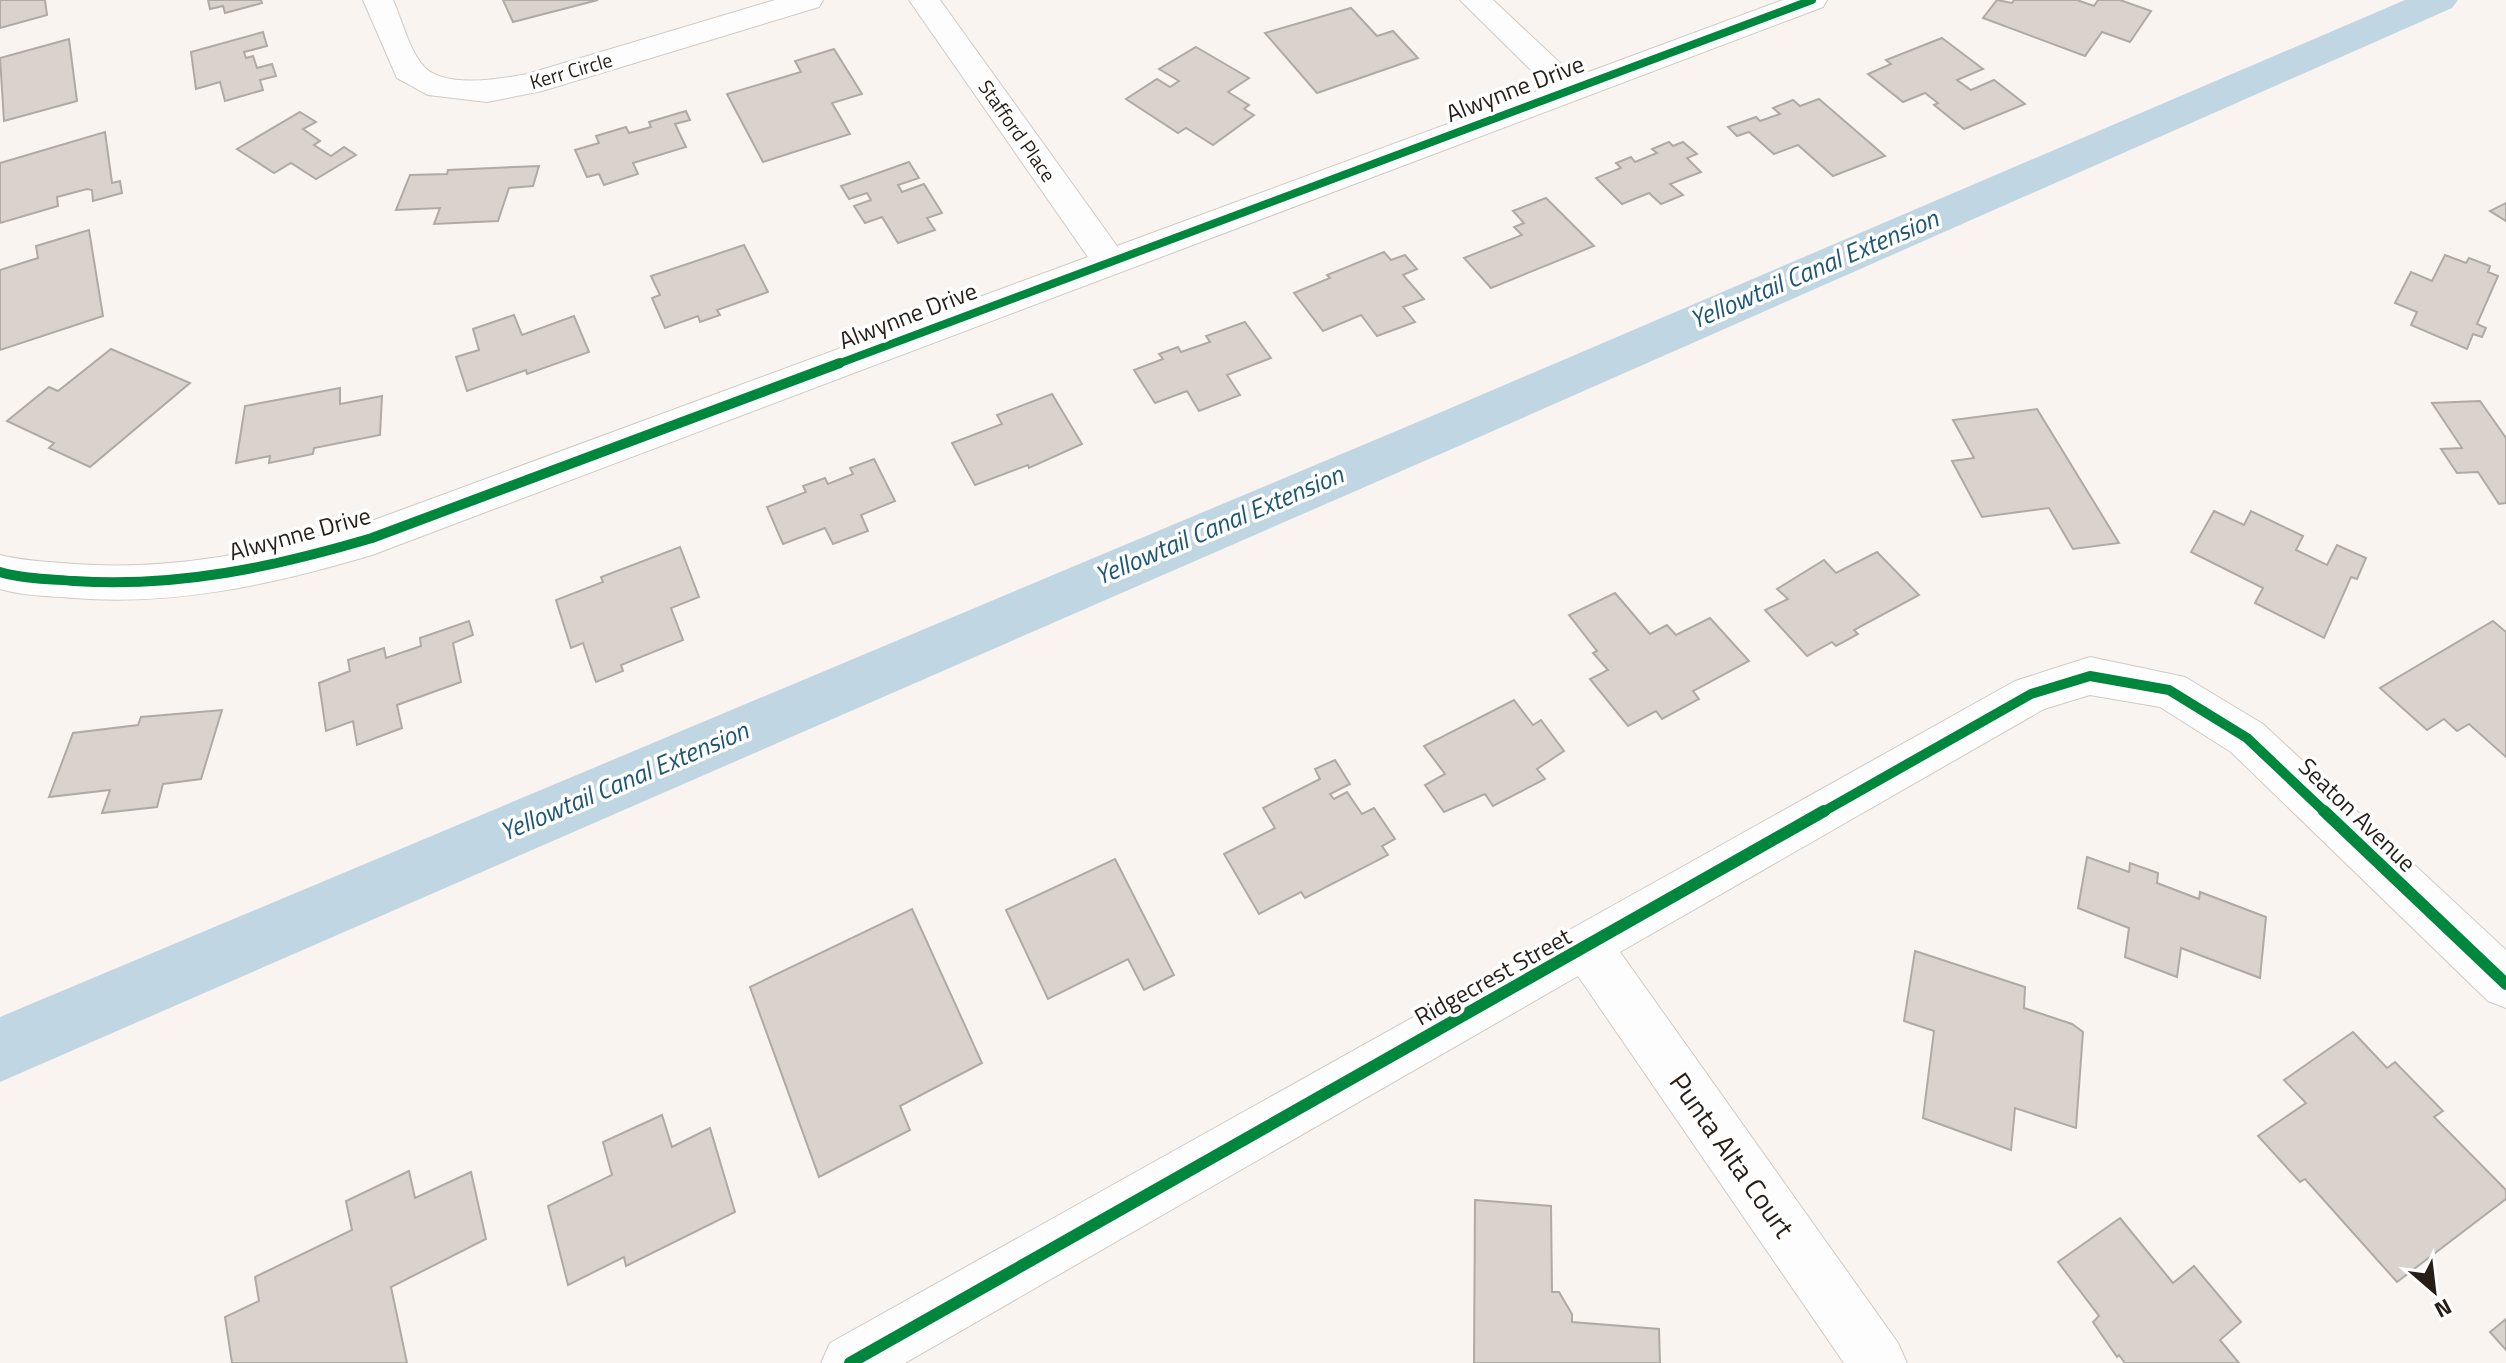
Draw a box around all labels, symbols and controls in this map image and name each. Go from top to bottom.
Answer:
street label: Kerr Circle [526,44,616,97]
street label: Alwynne Drive [1440,45,1589,131]
street label: Stafford Place [971,73,1064,188]
water label: Yellowtail Canal Extension [1684,198,1945,339]
street label: Alwynne Drive [833,272,982,358]
water label: Yellowtail Canal Extension [1089,454,1350,595]
street label: Alwynne Drive [225,497,375,569]
water label: Yellowtail Canal Extension [494,710,755,851]
street label: Seaton Avenue [2291,749,2425,880]
street label: Ridgecrest Street [1407,918,1578,1034]
street label: Punta Alta Court [1659,1063,1806,1247]
north arrow [2394,1251,2474,1331]
text: N [2429,1290,2458,1327]

